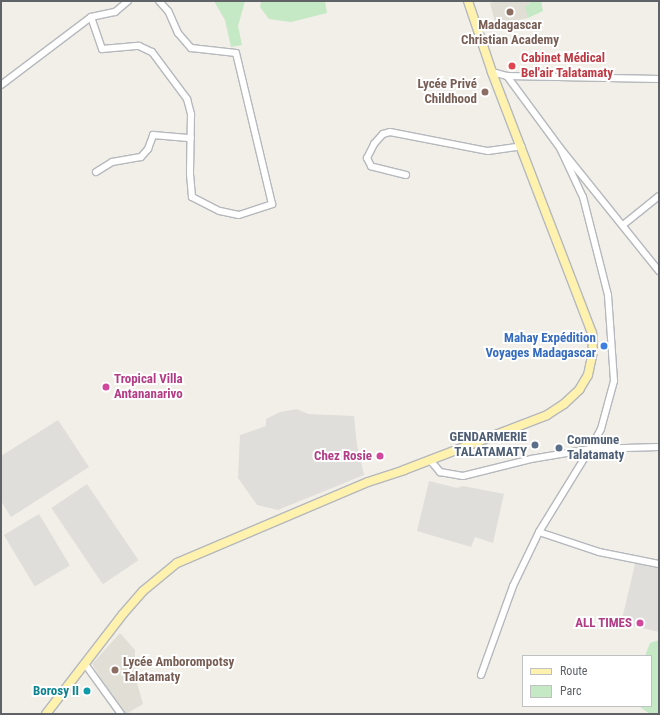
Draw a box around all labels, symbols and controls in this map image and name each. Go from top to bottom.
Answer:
marker: Madagascar Christian Academy [505,7,515,17]
place label: Madagascar Christian Academy [461,18,559,49]
place label: Cabinet Médical Bel'air Talatamaty [521,51,613,82]
marker: Cabinet Médical Bel'air Talatamaty [506,60,518,72]
place label: Lycée Privé Childhood [417,77,477,108]
marker: Lycée Privé Childhood [480,87,490,97]
place label: Mahay Expédition Voyages Madagascar [485,331,596,362]
marker: Mahay Expédition Voyages Madagascar [599,341,609,351]
place label: Tropical Villa Antananarivo [114,372,183,403]
marker: Tropical Villa Antananarivo [101,382,111,392]
place label: GENDARMERIE TALATAMATY [450,430,527,461]
place label: Commune Talatamaty [567,433,624,464]
marker: GENDARMERIE TALATAMATY [530,440,540,450]
marker: Commune Talatamaty [554,443,564,453]
place label: Chez Rosie [314,448,372,464]
marker: Chez Rosie [375,451,385,461]
place label: ALL TIMES [575,615,632,631]
marker: ALL TIMES [635,618,645,628]
place label: Lycée Amborompotsy Talatamaty [123,655,234,686]
legend [522,655,652,707]
text: Route [560,664,587,678]
marker: Lycée Amborompotsy Talatamaty [110,665,120,675]
place label: Borosy II [33,683,79,699]
text: Parc [560,684,581,698]
marker: Borosy II [82,686,92,696]

